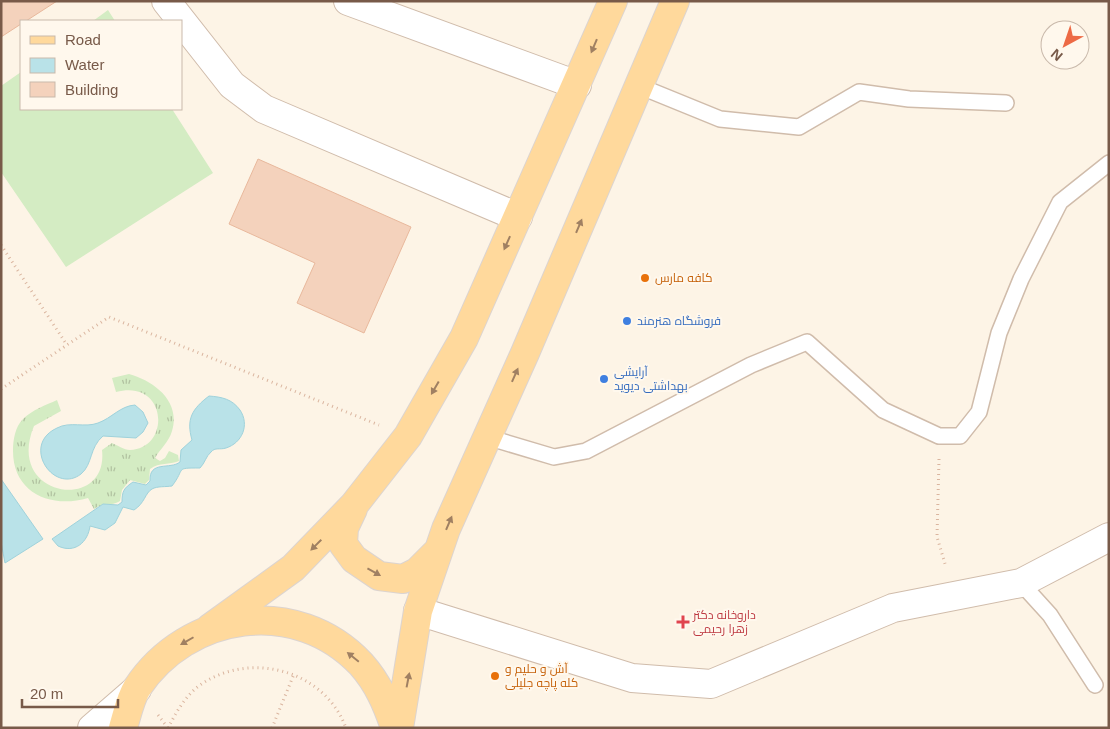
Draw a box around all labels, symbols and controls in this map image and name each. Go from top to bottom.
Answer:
legend [20,20,182,110]
north arrow [1040,20,1090,70]
text: Road [65,31,101,48]
one-way arrow [589,39,597,53]
text: N [1048,46,1066,64]
text: Water [65,56,104,73]
text: Building [65,81,118,98]
one-way arrow [576,219,584,233]
one-way arrow [502,236,510,250]
place label: کافه مارس [655,271,713,285]
marker: کافه مارس [639,272,651,284]
place label: فروشگاه هنرمند [637,314,721,328]
marker: فروشگاه هنرمند [621,315,633,327]
place label: آرایشی بهداشتی دیوید [614,365,688,393]
one-way arrow [512,368,520,382]
marker: آرایشی بهداشتی دیوید [598,373,610,385]
one-way arrow [431,381,439,396]
one-way arrow [445,516,453,530]
one-way arrow [310,538,322,550]
one-way arrow [367,568,382,576]
place label: داروخانه دکتر زهرا رحیمی [692,608,756,636]
marker: داروخانه دکتر زهرا رحیمی [677,616,689,628]
one-way arrow [180,637,193,646]
one-way arrow [346,652,359,663]
place label: آش و حلیم و کله پاچه جلیلی [505,662,578,692]
marker: آش و حلیم و کله پاچه جلیلی [489,670,501,682]
one-way arrow [405,671,413,687]
scale bar [22,676,119,708]
text: 20 m [30,685,63,702]

